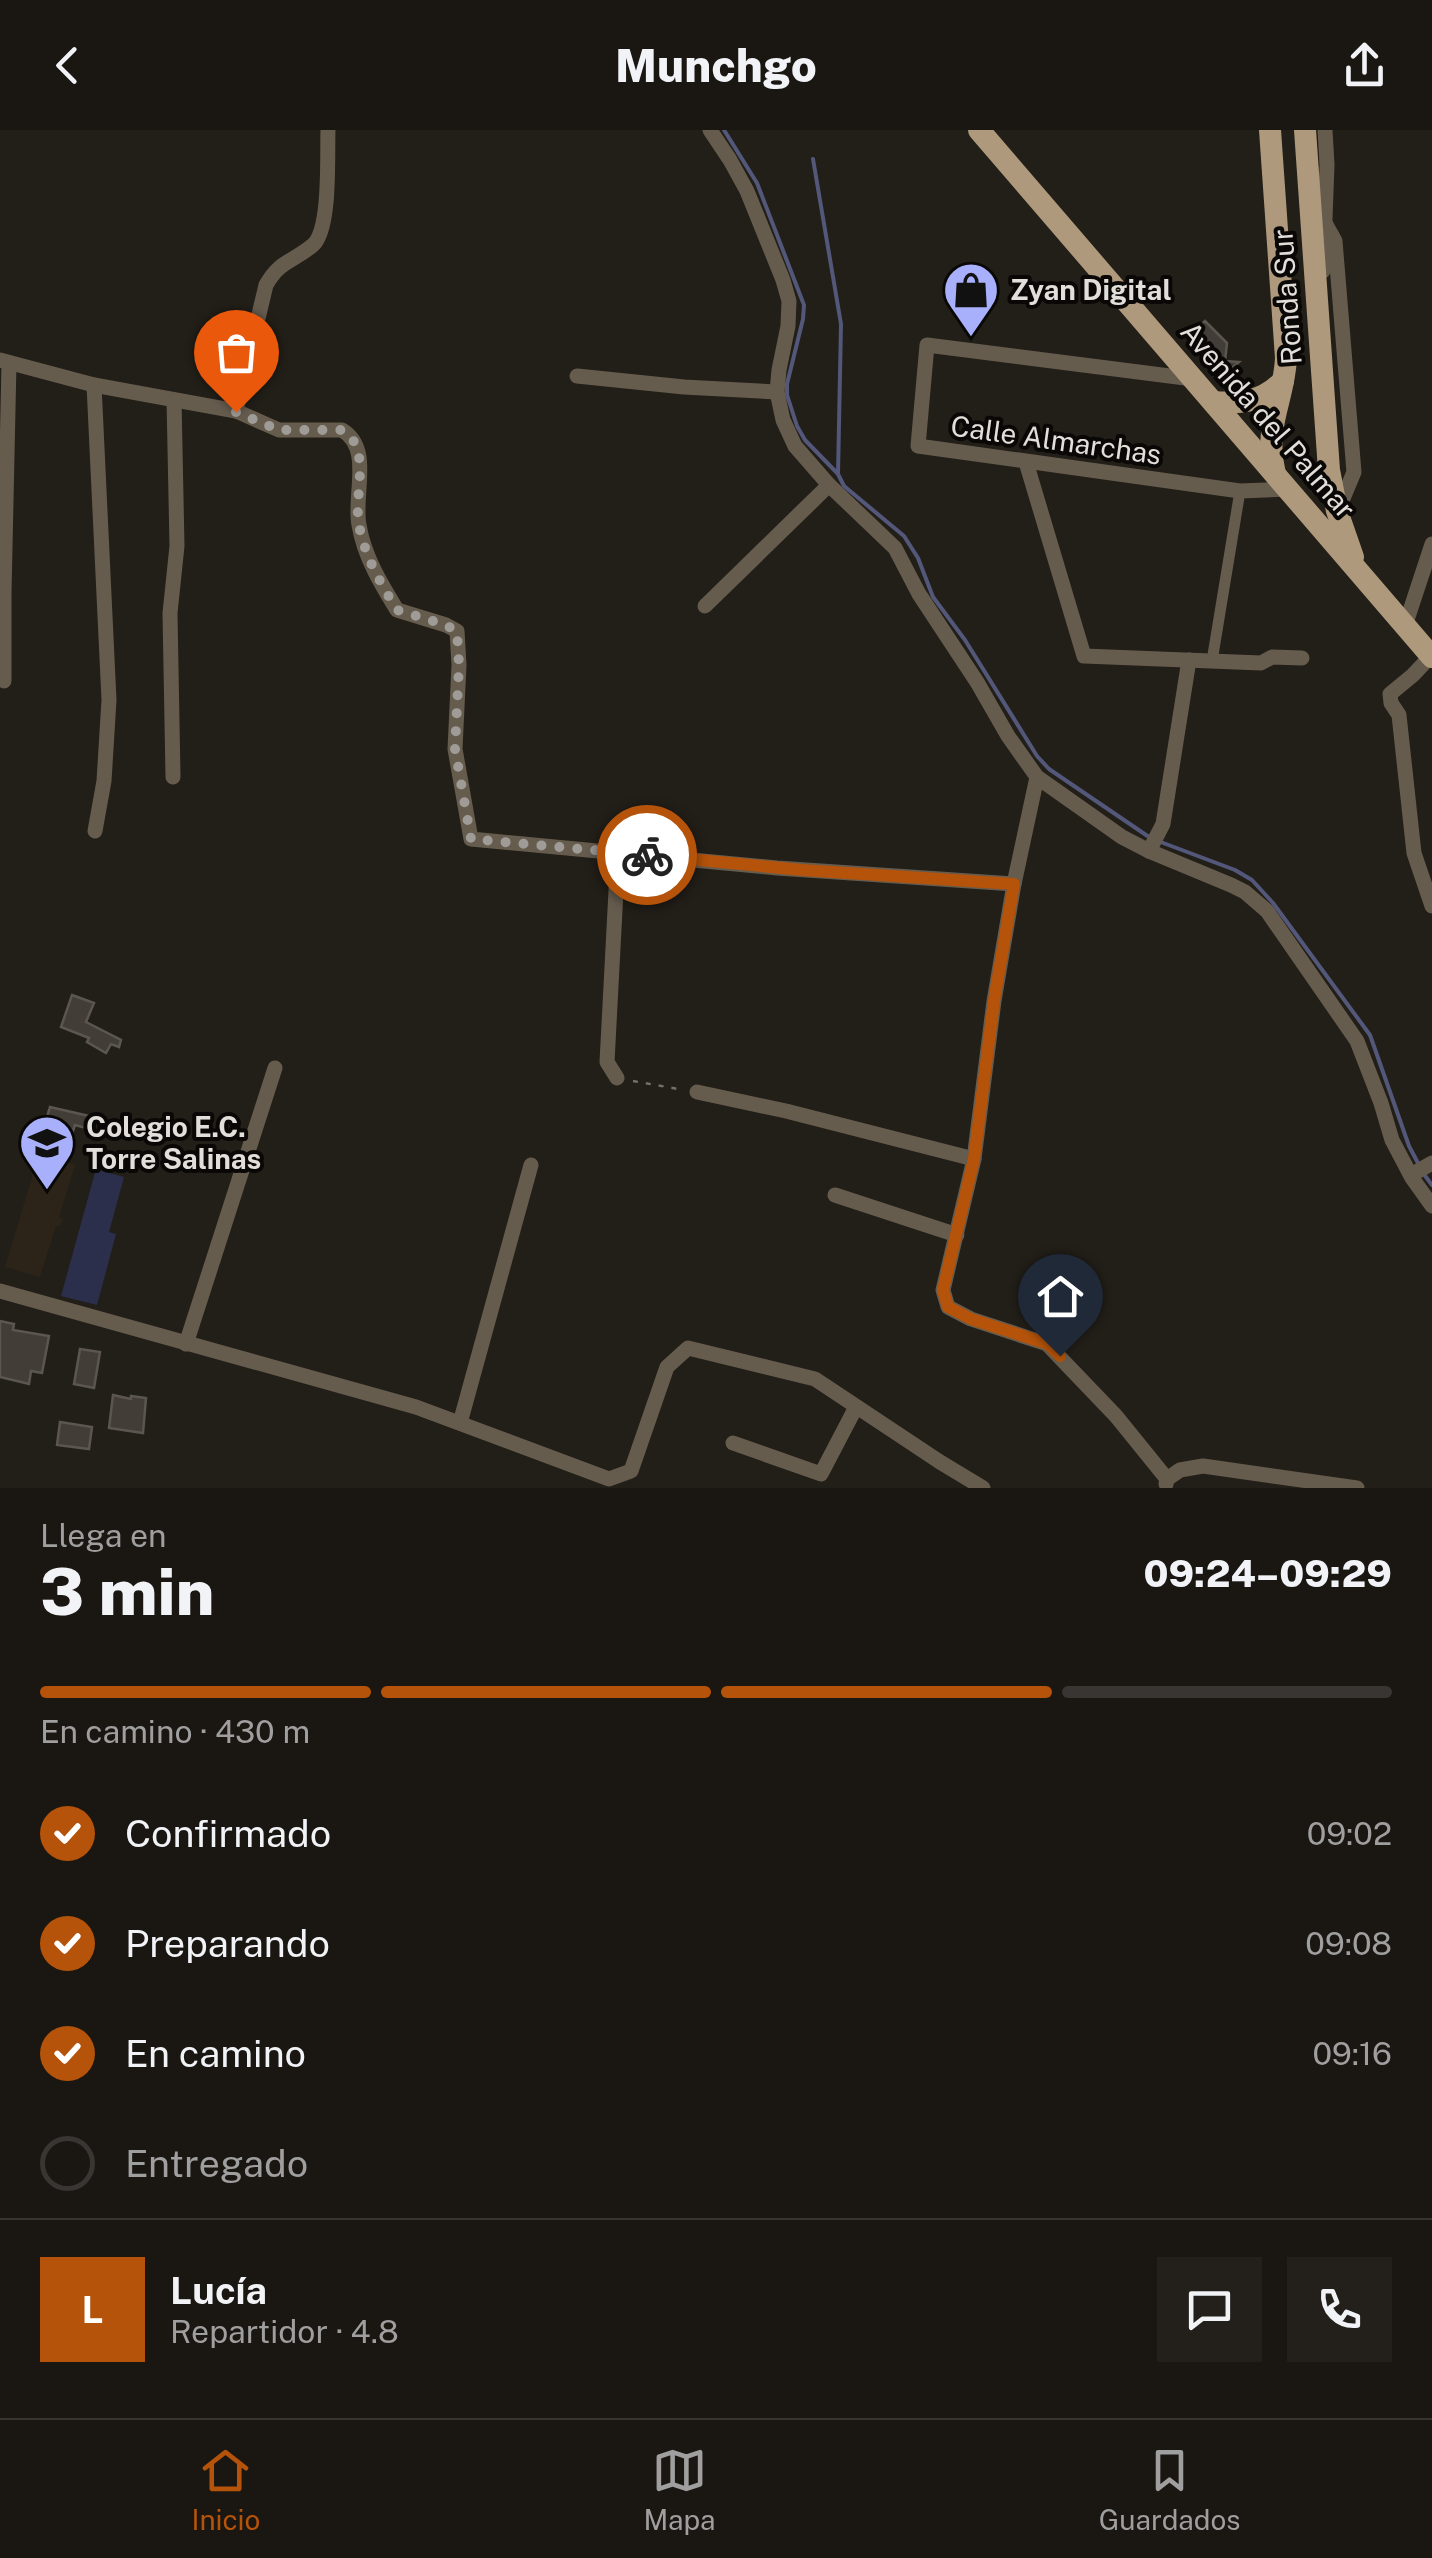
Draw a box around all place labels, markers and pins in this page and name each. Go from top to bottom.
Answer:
shop icon: Zyan Digital [941,260,1001,339]
place label: Zyan Digital [1010,273,1172,306]
pin [194,310,279,413]
place label: Colegio E.C. Torre Salinas [86,1110,261,1175]
school or university icon: Colegio E.C. Torre Salinas [17,1113,77,1192]
pin [1018,1254,1103,1357]

